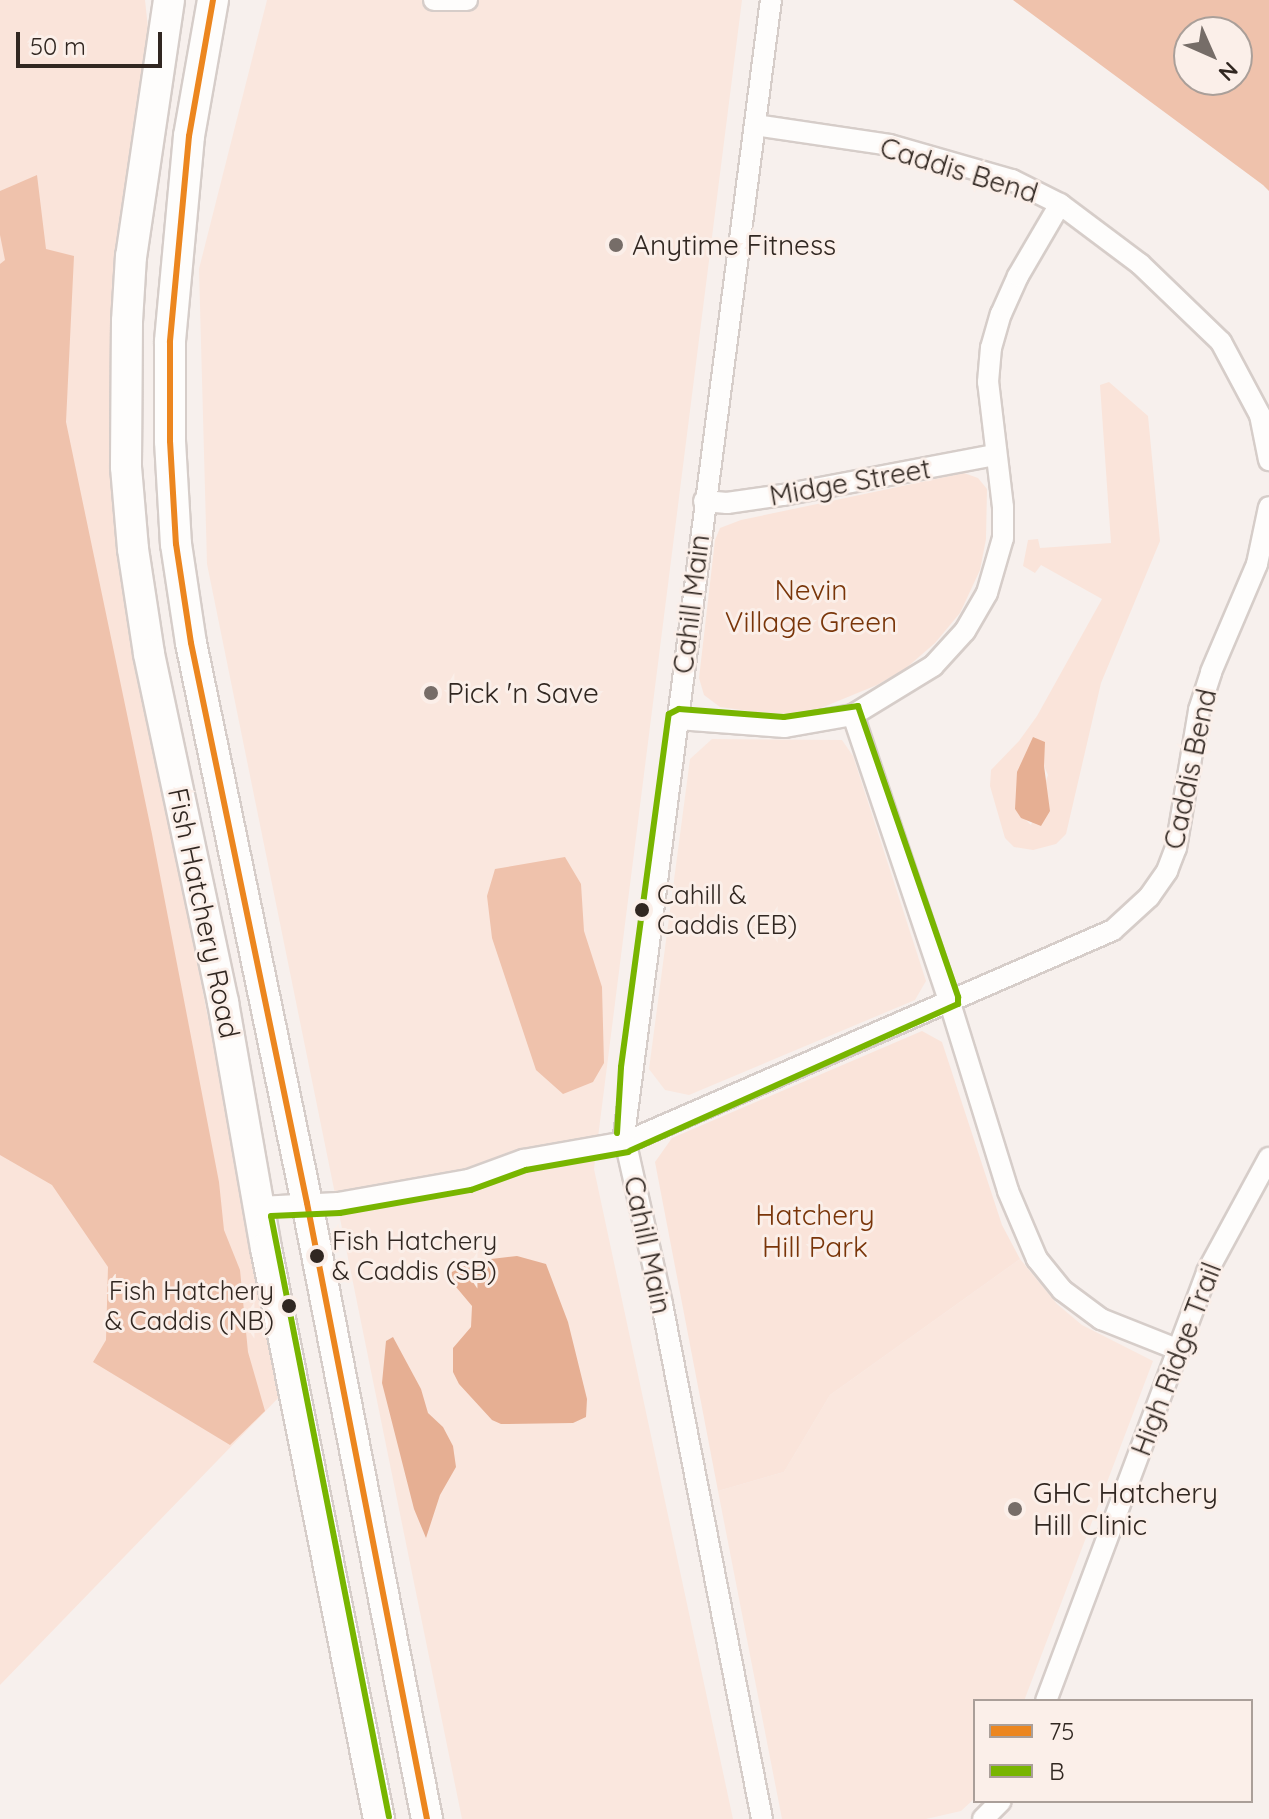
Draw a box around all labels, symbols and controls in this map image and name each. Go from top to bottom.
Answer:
scale bar [20,16,166,66]
north arrow [1173,16,1253,96]
text: 50 m [30,31,86,61]
text: N [1213,56,1244,87]
street label: Caddis Bend [876,130,1042,210]
place label: Anytime Fitness [632,228,836,262]
marker: Anytime Fitness [607,236,625,254]
street label: Midge Street [767,451,933,513]
street label: Cahill Main [666,532,716,676]
park label: Nevin Village Green [725,573,897,639]
place label: Pick 'n Save [447,676,599,710]
marker: Pick 'n Save [422,684,440,702]
street label: Caddis Bend [1157,686,1223,852]
street label: Fish Hatchery Road [161,785,247,1041]
place label: Cahill & Caddis (EB) [657,879,797,940]
marker: Cahill & Caddis (EB) [634,902,650,918]
street label: Cahill Main [617,1173,679,1317]
park label: Hatchery Hill Park [755,1198,875,1264]
place label: Fish Hatchery & Caddis (SB) [332,1225,497,1286]
marker: Fish Hatchery & Caddis (SB) [309,1248,325,1264]
street label: High Ridge Trail [1124,1258,1228,1460]
place label: Fish Hatchery & Caddis (NB) [105,1275,274,1336]
marker: Fish Hatchery & Caddis (NB) [281,1298,297,1314]
place label: GHC Hatchery Hill Clinic [1033,1476,1218,1542]
marker: GHC Hatchery Hill Clinic [1004,1498,1026,1520]
legend [973,1699,1253,1803]
text: 75 [1049,1716,1074,1746]
text: B [1049,1756,1065,1786]

